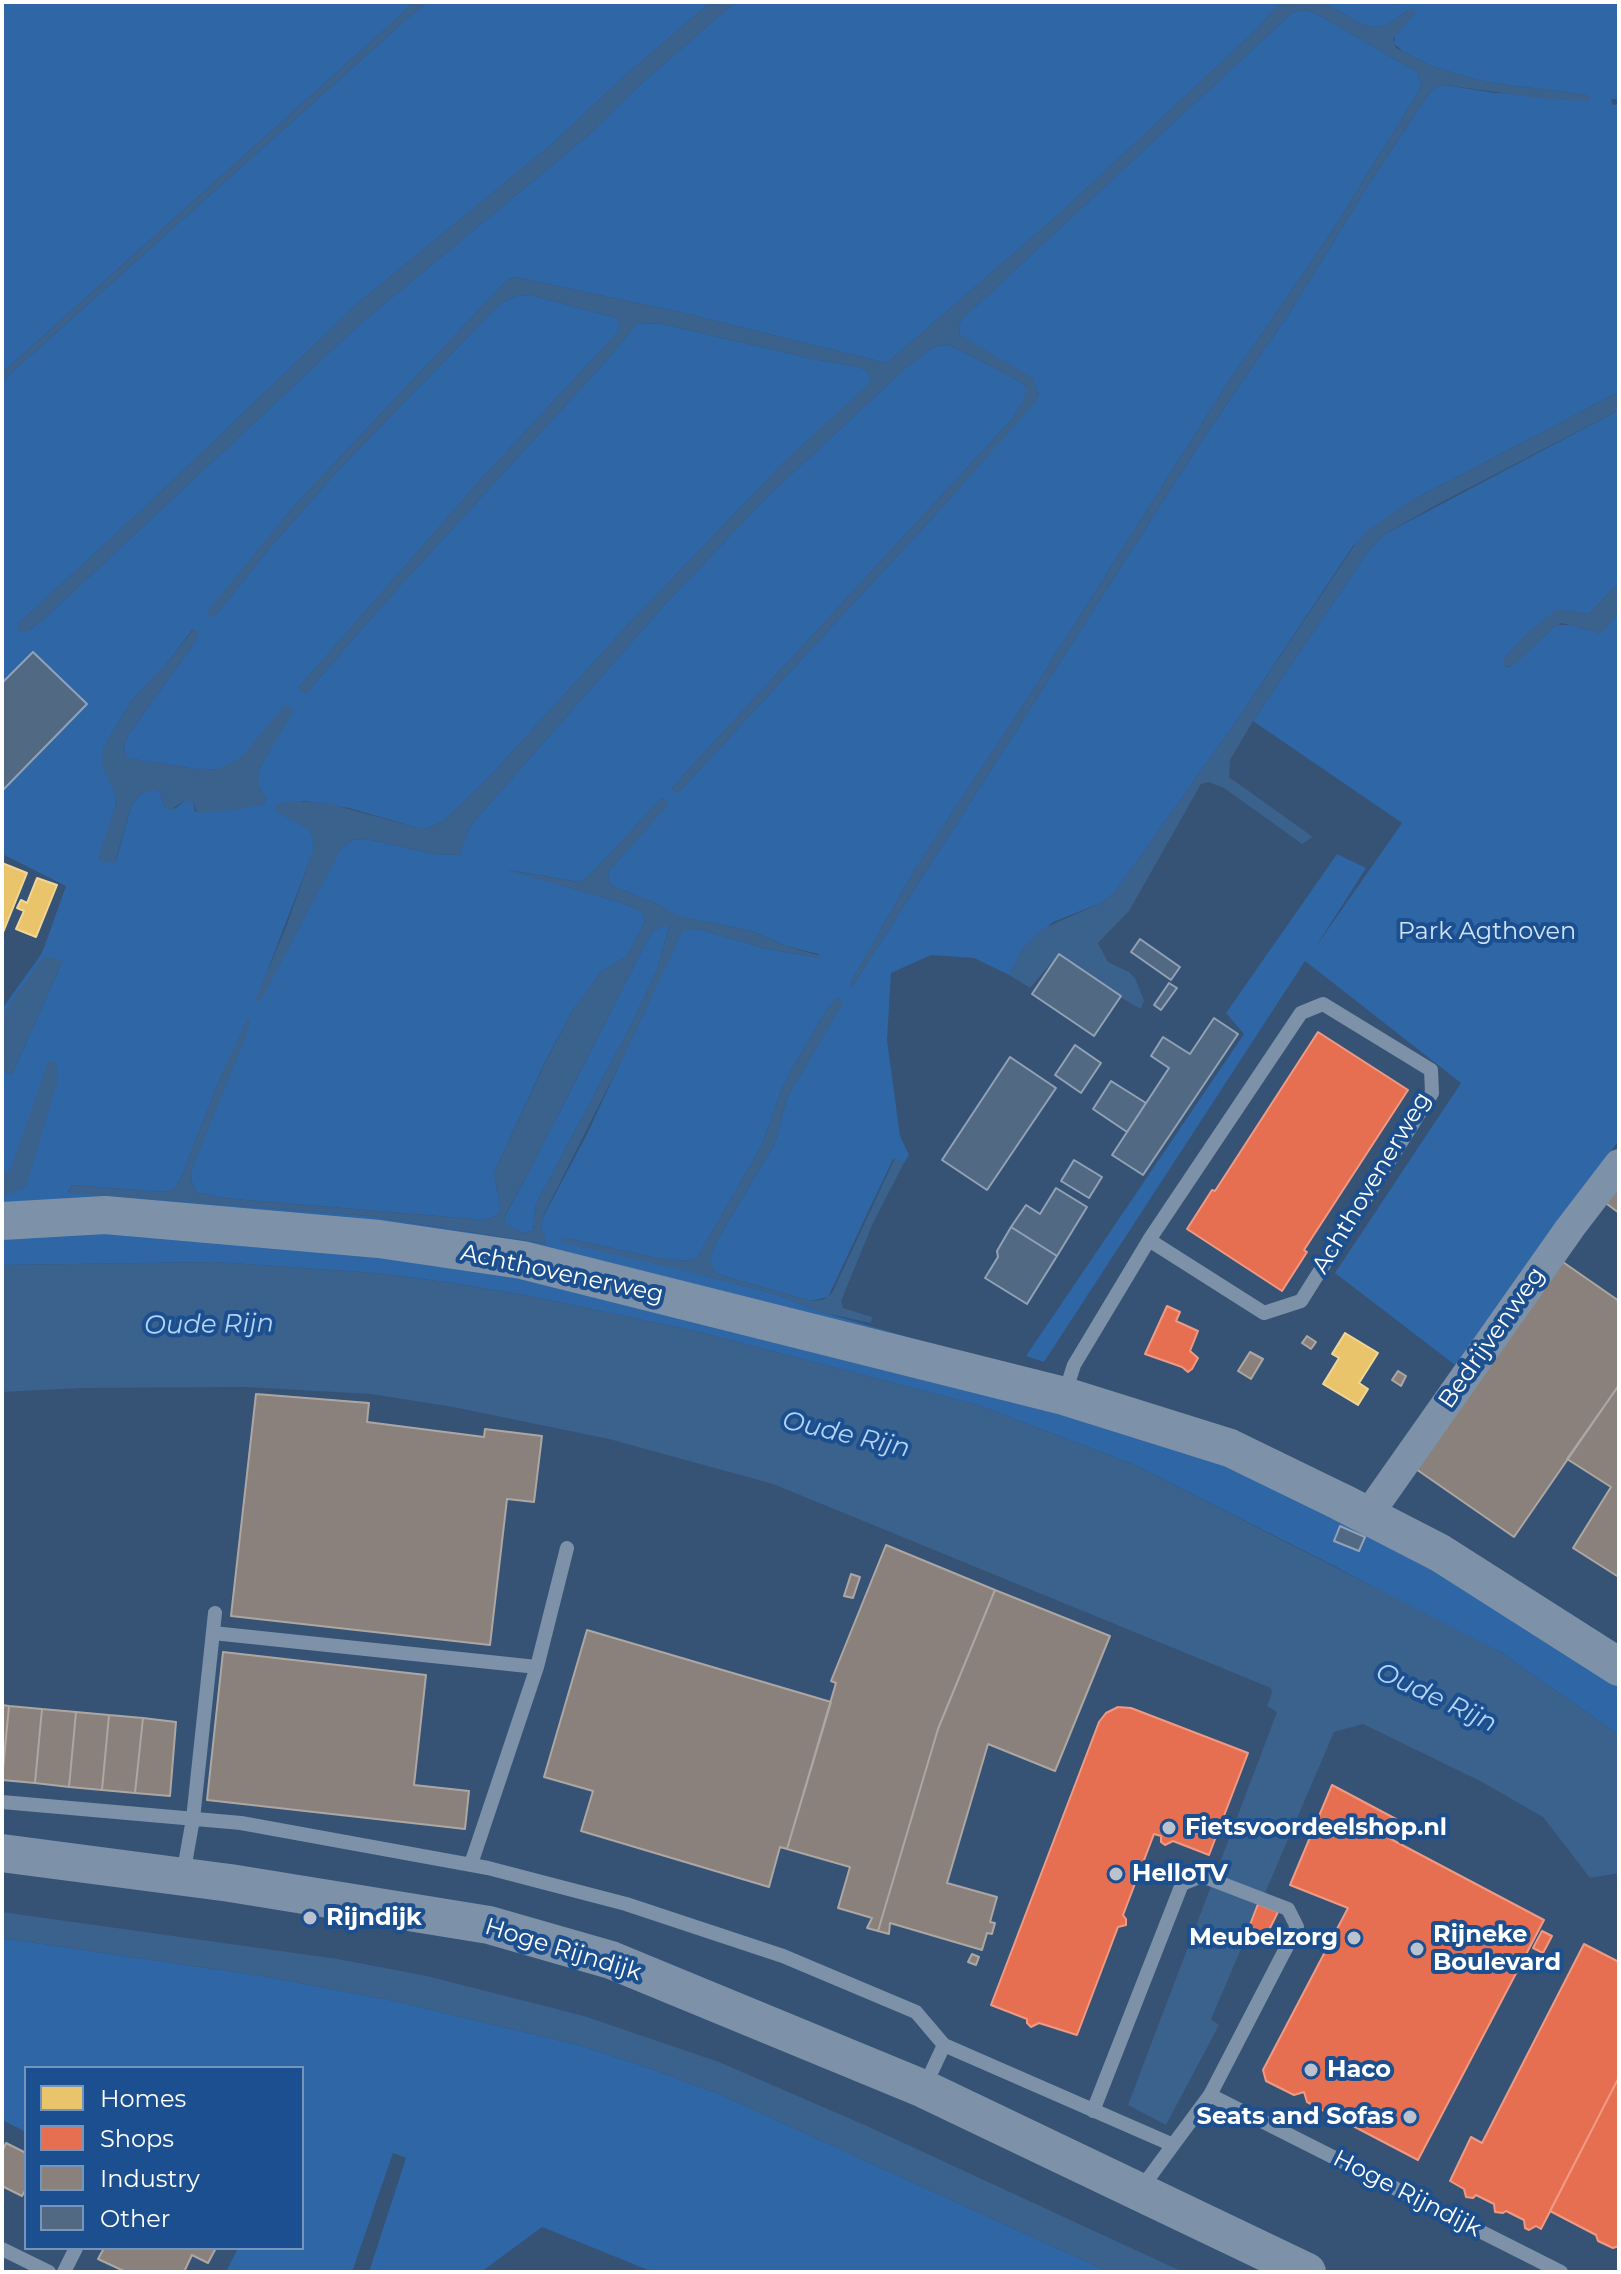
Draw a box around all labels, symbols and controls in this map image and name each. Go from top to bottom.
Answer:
park label: Park Agthoven [1398,918,1576,946]
street label: Achthovenerweg [1306,1087,1438,1279]
street label: Achthovenerweg [458,1238,666,1310]
street label: Bedrijvenweg [1433,1262,1551,1414]
water label: Oude Rijn [144,1308,274,1342]
water label: Oude Rijn [779,1405,913,1465]
water label: Oude Rijn [1371,1656,1501,1740]
place label: Fietsvoordeelshop.nl [1185,1814,1447,1842]
marker: Fietsvoordeelshop.nl [1160,1819,1178,1837]
place label: HelloTV [1132,1860,1228,1888]
marker: HelloTV [1107,1865,1125,1883]
place label: Rijndijk [326,1904,422,1932]
marker: Rijndijk [301,1909,319,1927]
street label: Hoge Rijndijk [481,1913,645,1987]
place label: Rijneke Boulevard [1433,1921,1561,1977]
place label: Meubelzorg [1189,1924,1338,1952]
marker: Meubelzorg [1345,1929,1363,1947]
marker: Rijneke Boulevard [1408,1940,1426,1958]
place label: Haco [1327,2056,1391,2084]
marker: Haco [1302,2061,1320,2079]
legend [24,2066,304,2250]
text: Homes [100,2084,186,2113]
place label: Seats and Sofas [1197,2103,1394,2131]
marker: Seats and Sofas [1401,2108,1419,2126]
text: Shops [100,2124,174,2153]
street label: Hoge Rijndijk [1328,2144,1486,2244]
text: Industry [100,2164,200,2193]
text: Other [100,2204,170,2233]

